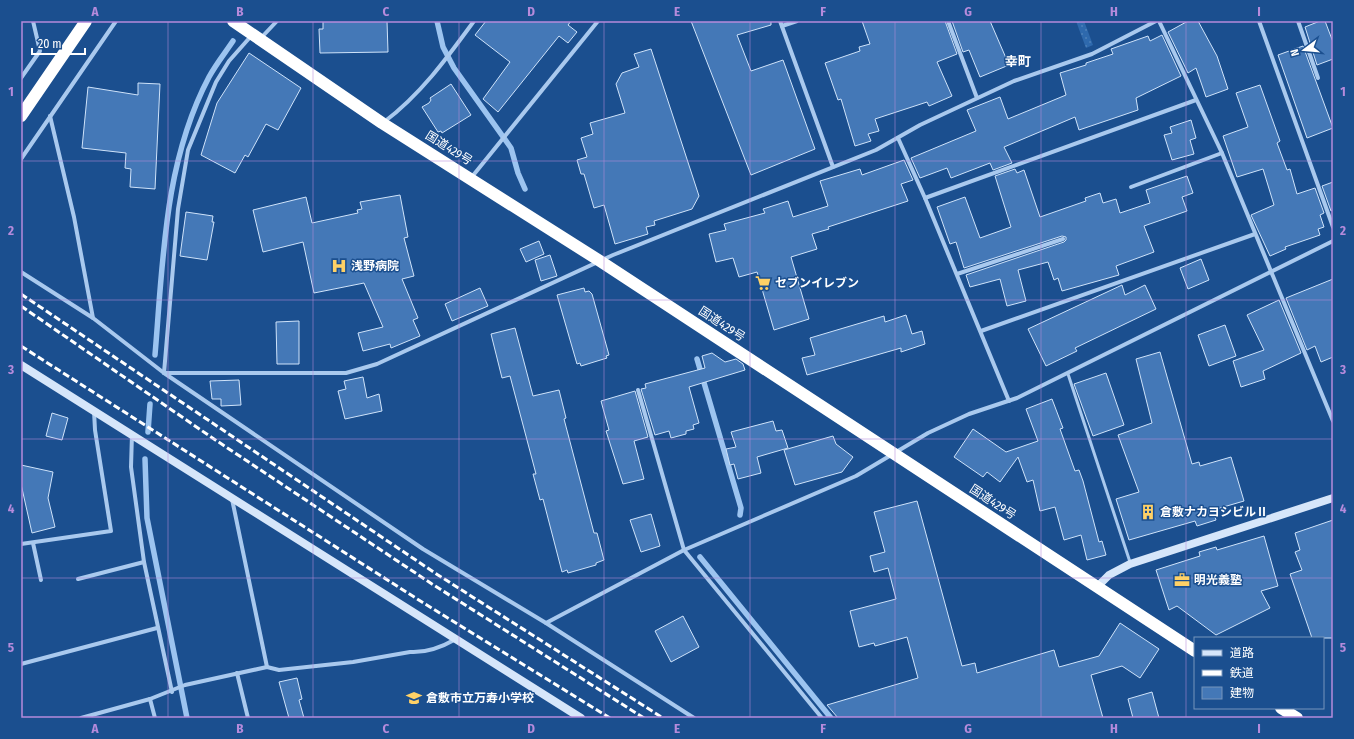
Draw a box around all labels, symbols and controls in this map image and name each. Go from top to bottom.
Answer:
text: A [90,4,99,19]
text: B [236,4,244,19]
text: C [383,4,390,19]
text: D [527,4,535,19]
text: E [674,4,680,19]
text: F [820,4,826,19]
text: G [964,4,972,19]
text: H [1110,4,1118,19]
text: I [1257,4,1261,19]
scale bar [32,30,85,56]
north arrow [1284,30,1324,70]
text: 20 m [38,37,62,51]
text: N [1288,48,1302,58]
district label: 幸町 [1005,54,1031,69]
text: 1 [8,84,14,99]
text: 1 [1340,84,1346,99]
street label: 国道429号 [423,128,475,168]
text: 2 [7,223,14,238]
text: 2 [1339,223,1346,238]
hospital icon: 浅野病院 [330,257,348,275]
place label: 浅野病院 [351,259,399,273]
supermarket icon: セブンイレブン [754,274,772,292]
place label: セブンイレブン [775,276,859,290]
street label: 国道429号 [696,304,748,344]
text: 3 [7,362,14,377]
text: 3 [1339,362,1346,377]
street label: 国道429号 [967,482,1019,522]
text: 4 [8,501,15,516]
text: 4 [1340,501,1347,516]
building icon: 倉敷ナカヨシビルⅡ [1139,503,1157,521]
place label: 倉敷ナカヨシビルⅡ [1160,505,1268,519]
office icon: 明光義塾 [1173,571,1191,589]
place label: 明光義塾 [1194,573,1242,587]
legend [1194,637,1324,709]
text: 5 [8,640,14,655]
text: 5 [1340,640,1346,655]
text: 道路 [1230,646,1254,660]
text: 鉄道 [1230,666,1254,680]
text: 建物 [1230,686,1254,700]
school or university icon: 倉敷市立万寿小学校 [405,689,423,707]
place label: 倉敷市立万寿小学校 [426,691,534,705]
text: A [90,721,99,736]
text: B [236,721,244,736]
text: C [383,721,390,736]
text: D [527,721,535,736]
text: E [674,721,680,736]
text: F [820,721,826,736]
text: G [964,721,972,736]
text: H [1110,721,1118,736]
text: I [1257,721,1261,736]

